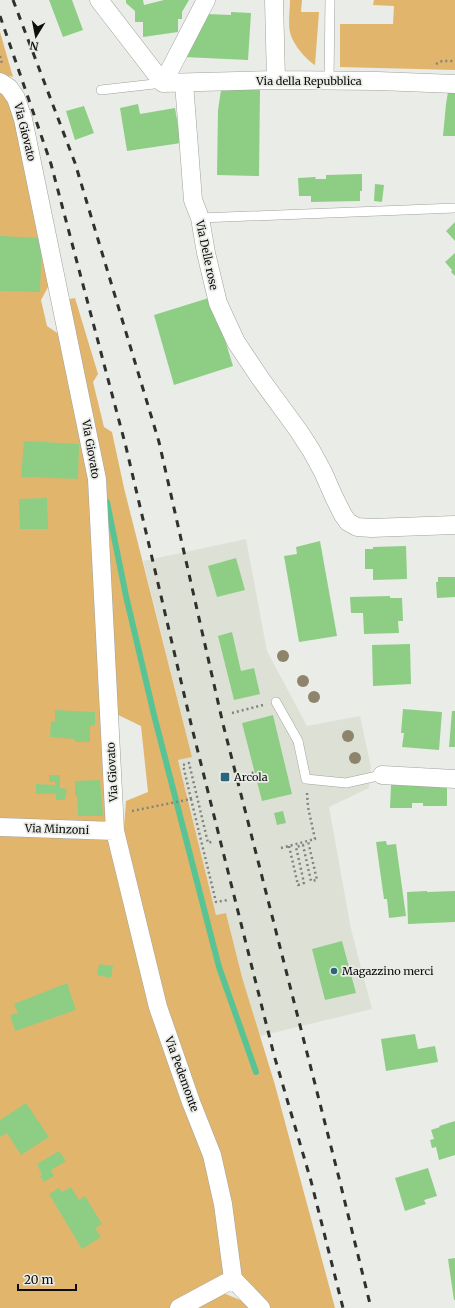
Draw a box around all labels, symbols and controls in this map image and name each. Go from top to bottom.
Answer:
north arrow [16,16,56,56]
text: N [28,38,40,53]
street label: Via della Repubblica [255,74,362,88]
street label: Via Giovato [11,100,39,163]
street label: Via Delle rose [193,218,221,291]
street label: Via Giovato [79,417,103,480]
street label: Via Giovato [103,741,121,803]
place label: Arcola [233,770,268,784]
marker: Arcola [219,771,231,783]
street label: Via Minzoni [24,821,90,837]
place label: Magazzino merci [342,964,434,978]
marker: Magazzino merci [329,966,339,976]
street label: Via Pedemonte [162,1034,202,1114]
scale bar [18,1266,76,1292]
text: 20 m [24,1272,53,1287]

